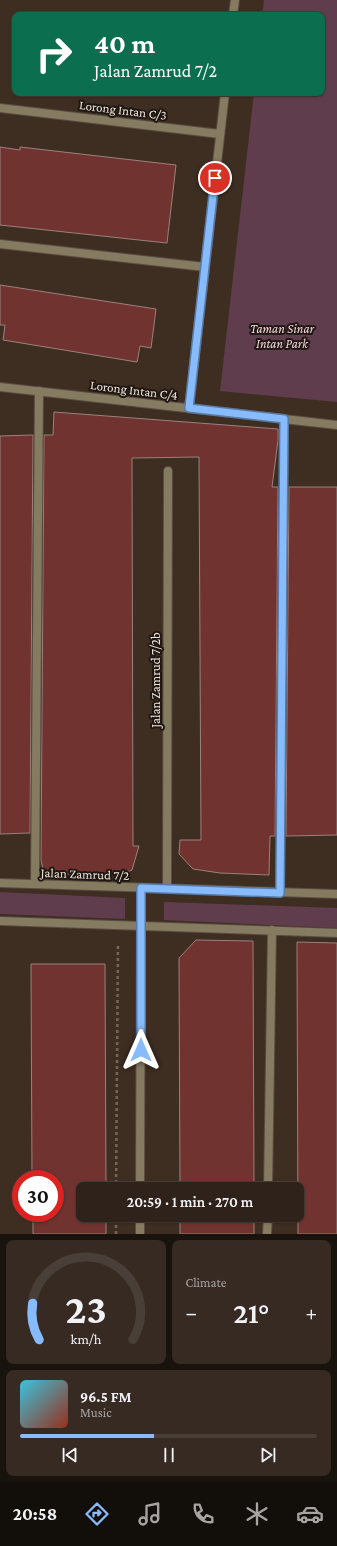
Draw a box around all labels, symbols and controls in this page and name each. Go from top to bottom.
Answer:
icon: right [28,28,80,80]
text: 40 m [94,28,155,59]
text: Jalan Zamrud 7/2 [94,61,217,81]
street label: Lorong Intan C/3 [78,97,168,123]
pin [198,161,232,195]
icon: arrive [204,167,226,189]
park label: Taman Sinar Intan Park [250,321,315,351]
street label: Lorong Intan C/4 [89,377,179,403]
street label: Jalan Zamrud 7/2b [148,632,163,729]
street label: Jalan Zamrud 7/2 [39,865,130,883]
position arrow [120,1029,162,1071]
speed limit sign: 30 [12,1170,64,1222]
text: 20:59 · 1 min · 270 m [127,1194,253,1210]
text: Climate [186,1275,226,1290]
text: 23 [65,1286,107,1332]
text: 21° [233,1296,269,1329]
text: − [186,1300,197,1325]
text: + [305,1300,317,1325]
text: km/h [70,1331,101,1347]
text: 96.5 FM [80,1389,132,1405]
text: Music [80,1405,112,1420]
icon: previous [59,1444,81,1466]
icon: pause [158,1444,180,1466]
icon: next [257,1444,279,1466]
icon: directions [83,1500,111,1528]
icon: music [136,1500,164,1528]
icon: phone [189,1500,217,1528]
icon: climate [243,1500,271,1528]
icon: car [296,1500,324,1528]
text: 20:58 [13,1504,57,1524]

